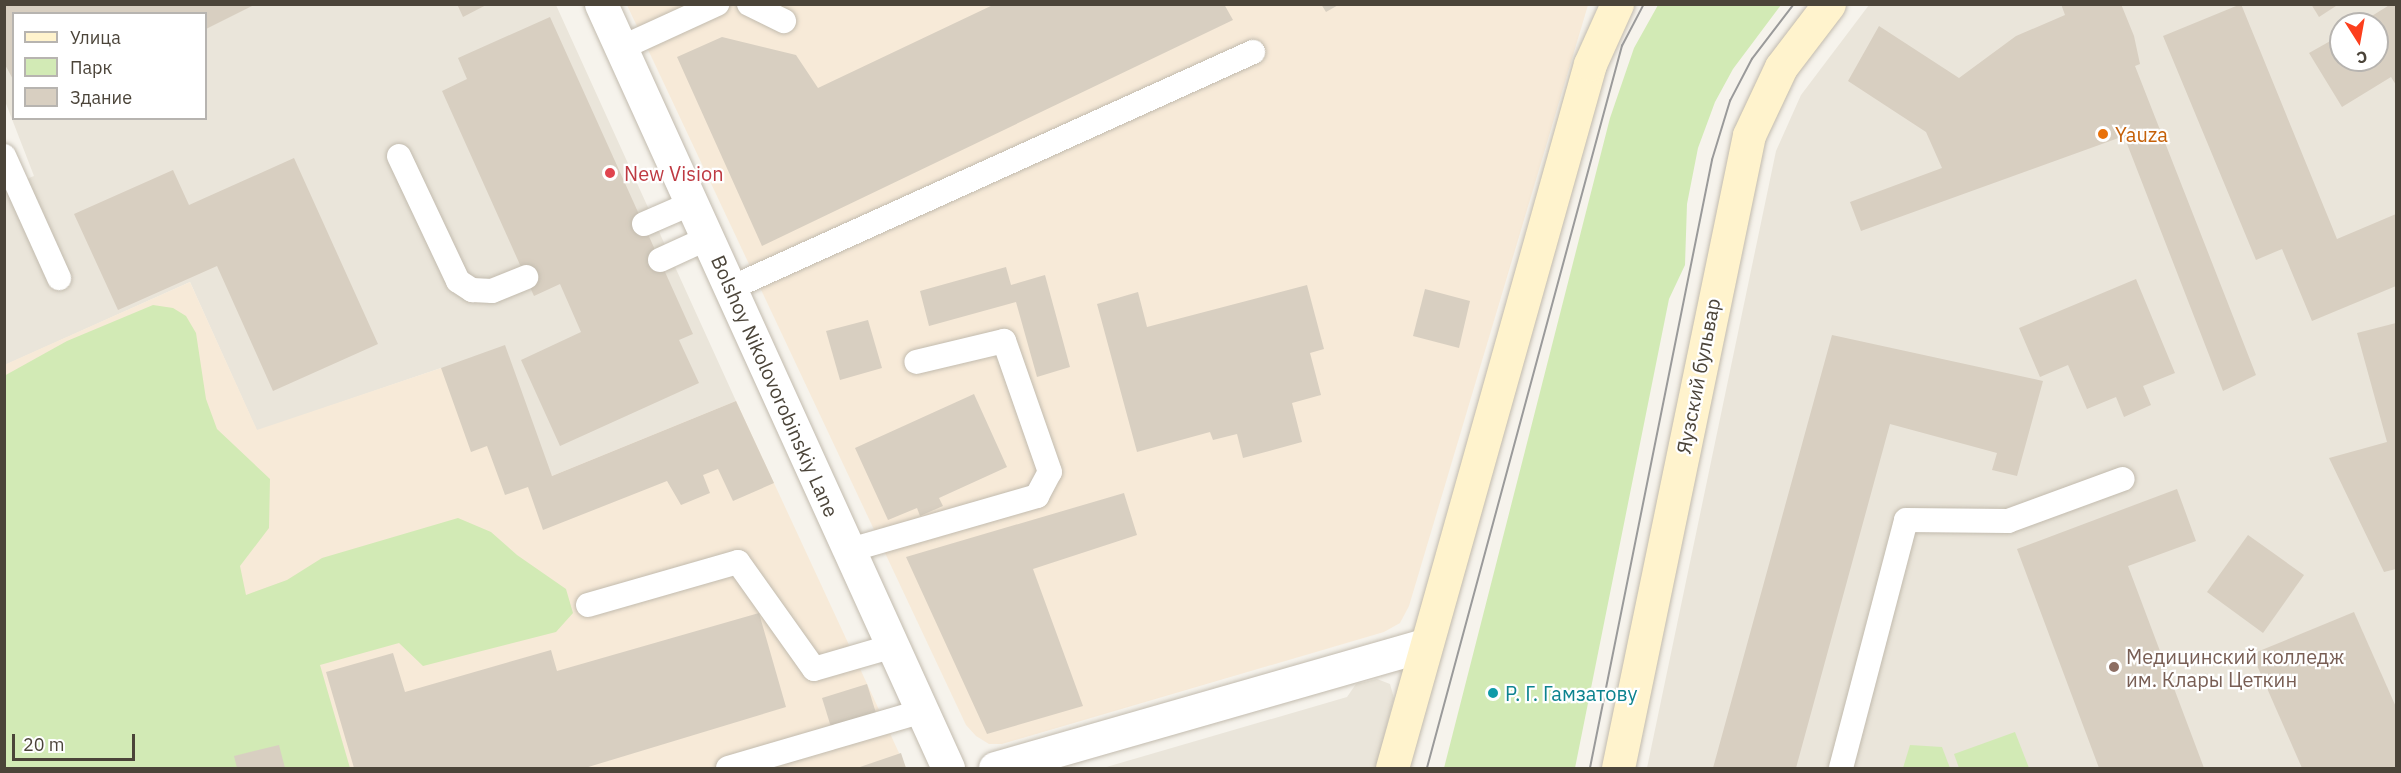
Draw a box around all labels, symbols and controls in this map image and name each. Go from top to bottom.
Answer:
legend [12,12,207,120]
north arrow [2329,12,2389,72]
text: Улица [70,26,121,49]
text: С [2355,47,2369,69]
text: Парк [70,56,112,79]
text: Здание [70,86,132,109]
place label: Yauza [2115,122,2168,146]
marker: Yauza [2096,127,2110,141]
place label: New Vision [624,161,724,185]
marker: New Vision [601,164,619,182]
street label: Bolshoy Nikolovorobinskiy Lane [706,251,844,521]
street label: Яузский бульвар [1671,296,1725,456]
place label: Медицинский колледж им. Клары Цеткин [2126,644,2344,691]
marker: Медицинский колледж им. Клары Цеткин [2107,660,2121,674]
place label: Р. Г. Гамзатову [1505,681,1637,705]
marker: Р. Г. Гамзатову [1486,686,1500,700]
scale bar [15,722,138,760]
text: 20 m [23,733,65,756]

